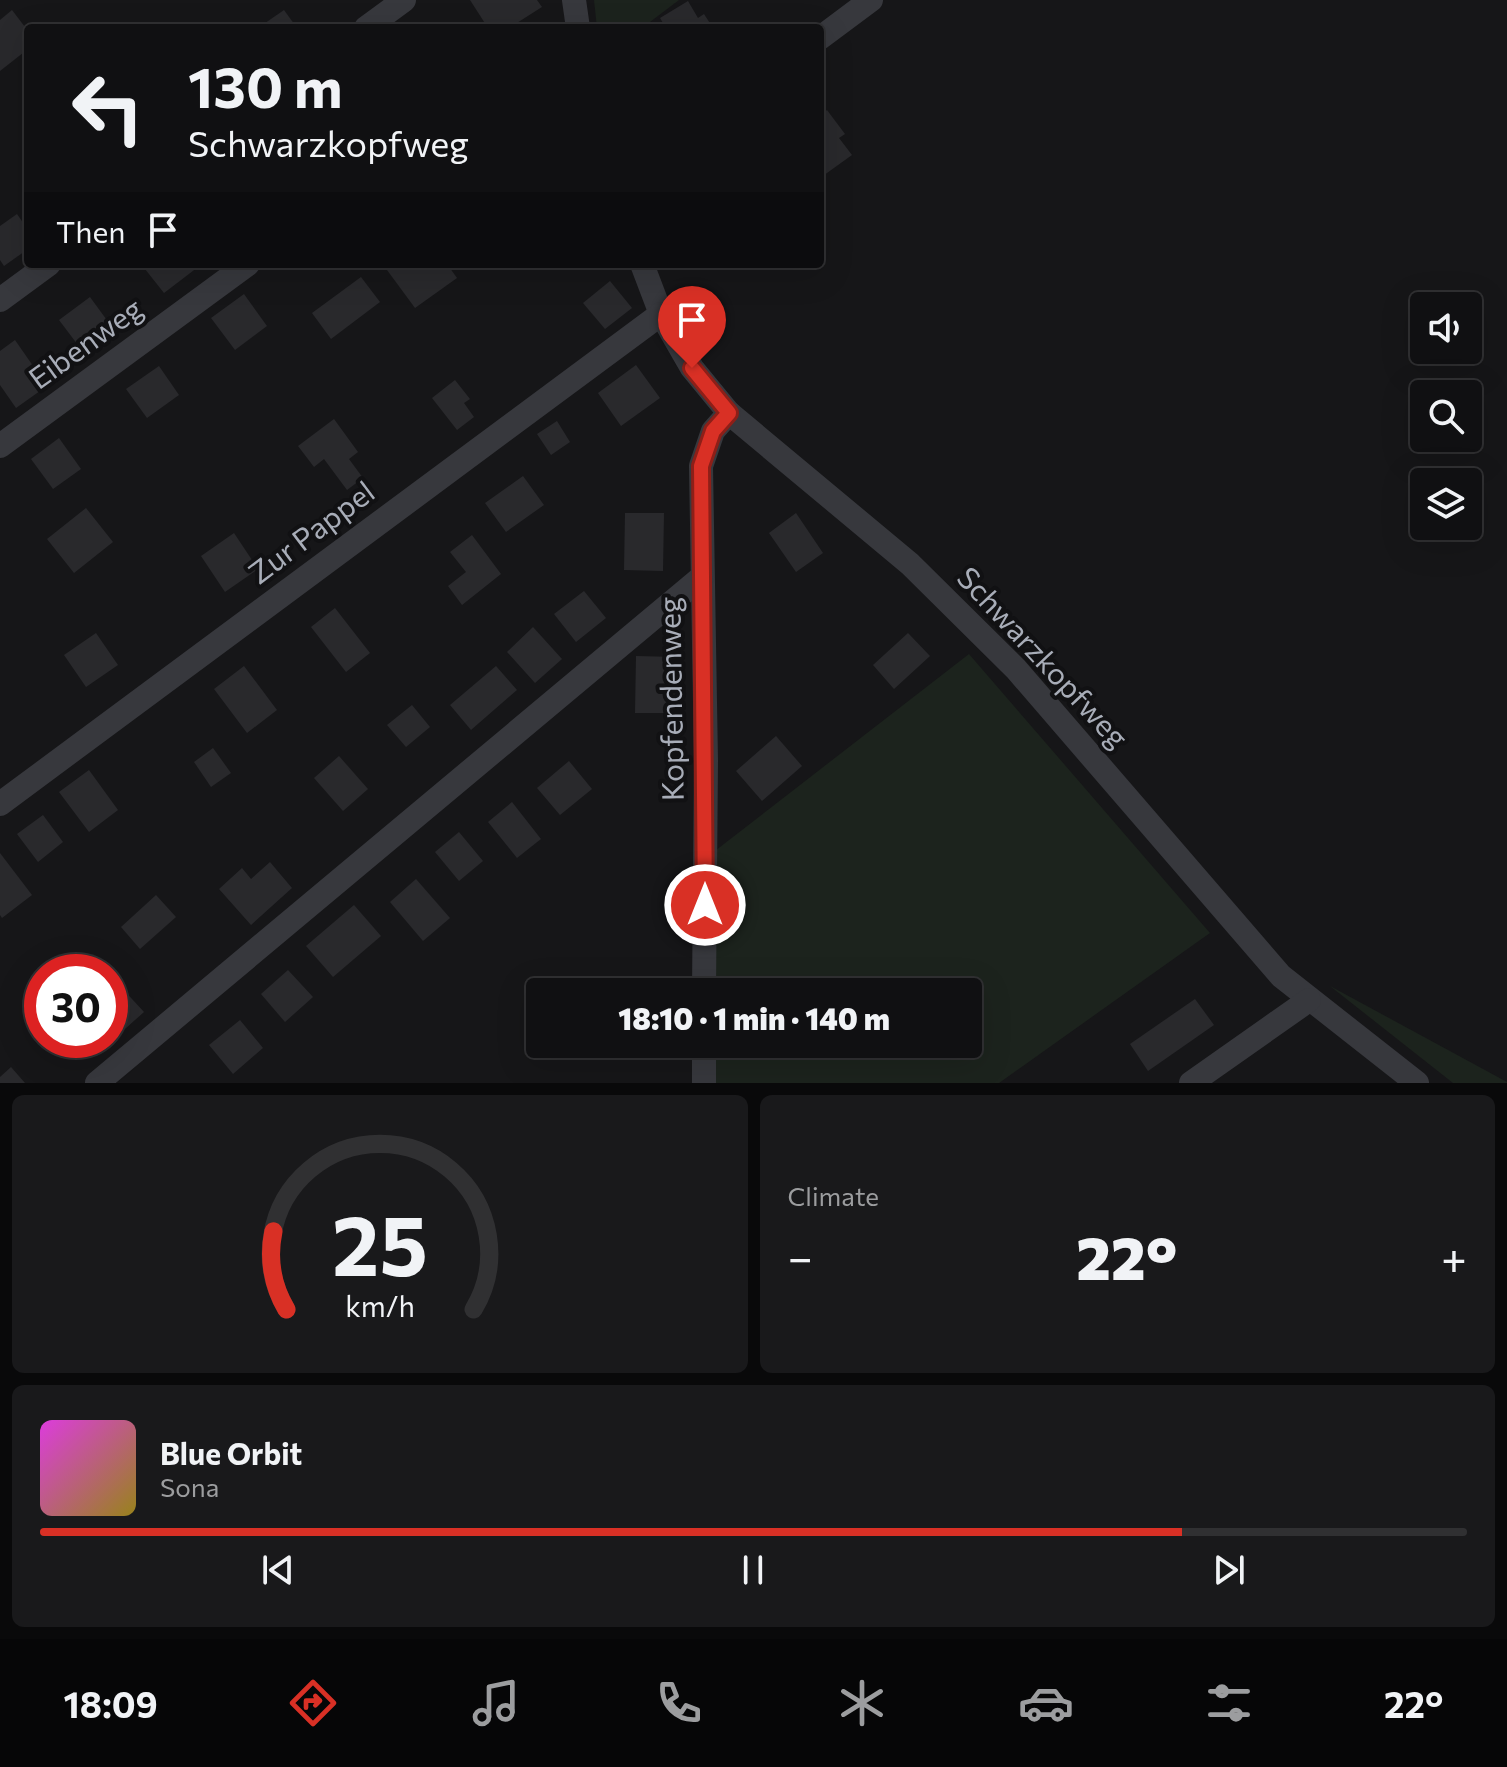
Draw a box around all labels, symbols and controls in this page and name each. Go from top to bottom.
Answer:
text: 130 m [188,51,343,120]
icon: left [56,56,160,160]
text: Schwarzkopfweg [188,120,469,164]
icon: arrive [141,208,185,252]
text: Then [56,212,125,249]
pin [658,286,726,368]
street label: Eibenweg [20,288,149,396]
map controls [1410,292,1482,540]
button: sound [1410,292,1482,364]
icon: arrive [670,298,714,342]
button: search [1410,380,1482,452]
button: layers [1410,468,1482,540]
street label: Zur Pappel [240,472,381,590]
street label: Schwarzkopfweg [950,558,1137,754]
street label: Kopfendenweg [649,597,690,801]
position arrow [663,863,747,947]
speed limit sign: 30 [24,954,128,1058]
text: 18:10 · 1 min · 140 m [618,999,890,1036]
text: Climate [788,1180,879,1211]
text: 25 [332,1191,428,1293]
text: 22° [1076,1219,1177,1292]
text: − [788,1229,813,1283]
text: + [1441,1229,1467,1283]
text: km/h [345,1288,415,1323]
text: Blue Orbit [160,1434,302,1471]
text: Sona [160,1471,219,1502]
icon: previous [256,1548,300,1592]
icon: pause [731,1548,775,1592]
icon: next [1207,1548,1251,1592]
icon: directions [285,1675,341,1731]
icon: music [468,1675,524,1731]
icon: phone [651,1675,707,1731]
icon: climate [834,1675,890,1731]
icon: car [1018,1675,1074,1731]
icon: filters [1201,1675,1257,1731]
text: 18:09 [64,1681,158,1725]
text: 22° [1384,1681,1443,1725]

